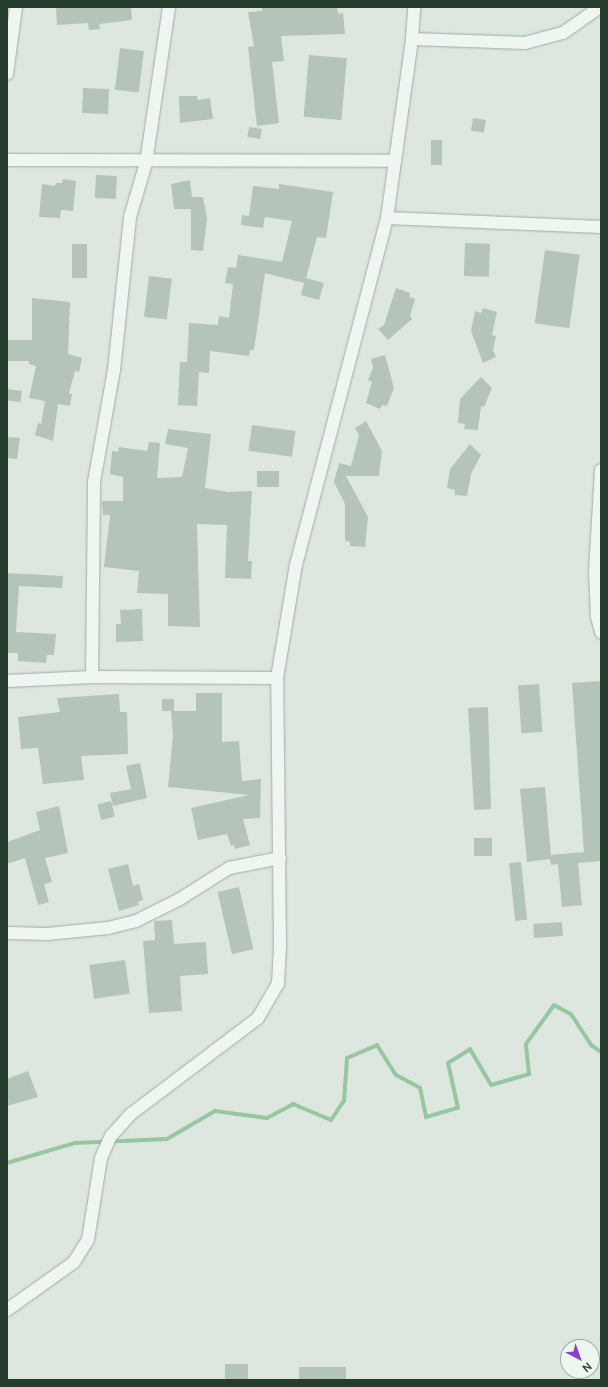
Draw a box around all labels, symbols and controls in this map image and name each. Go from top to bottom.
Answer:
north arrow [560,1339,600,1379]
text: N [580,1359,595,1376]

